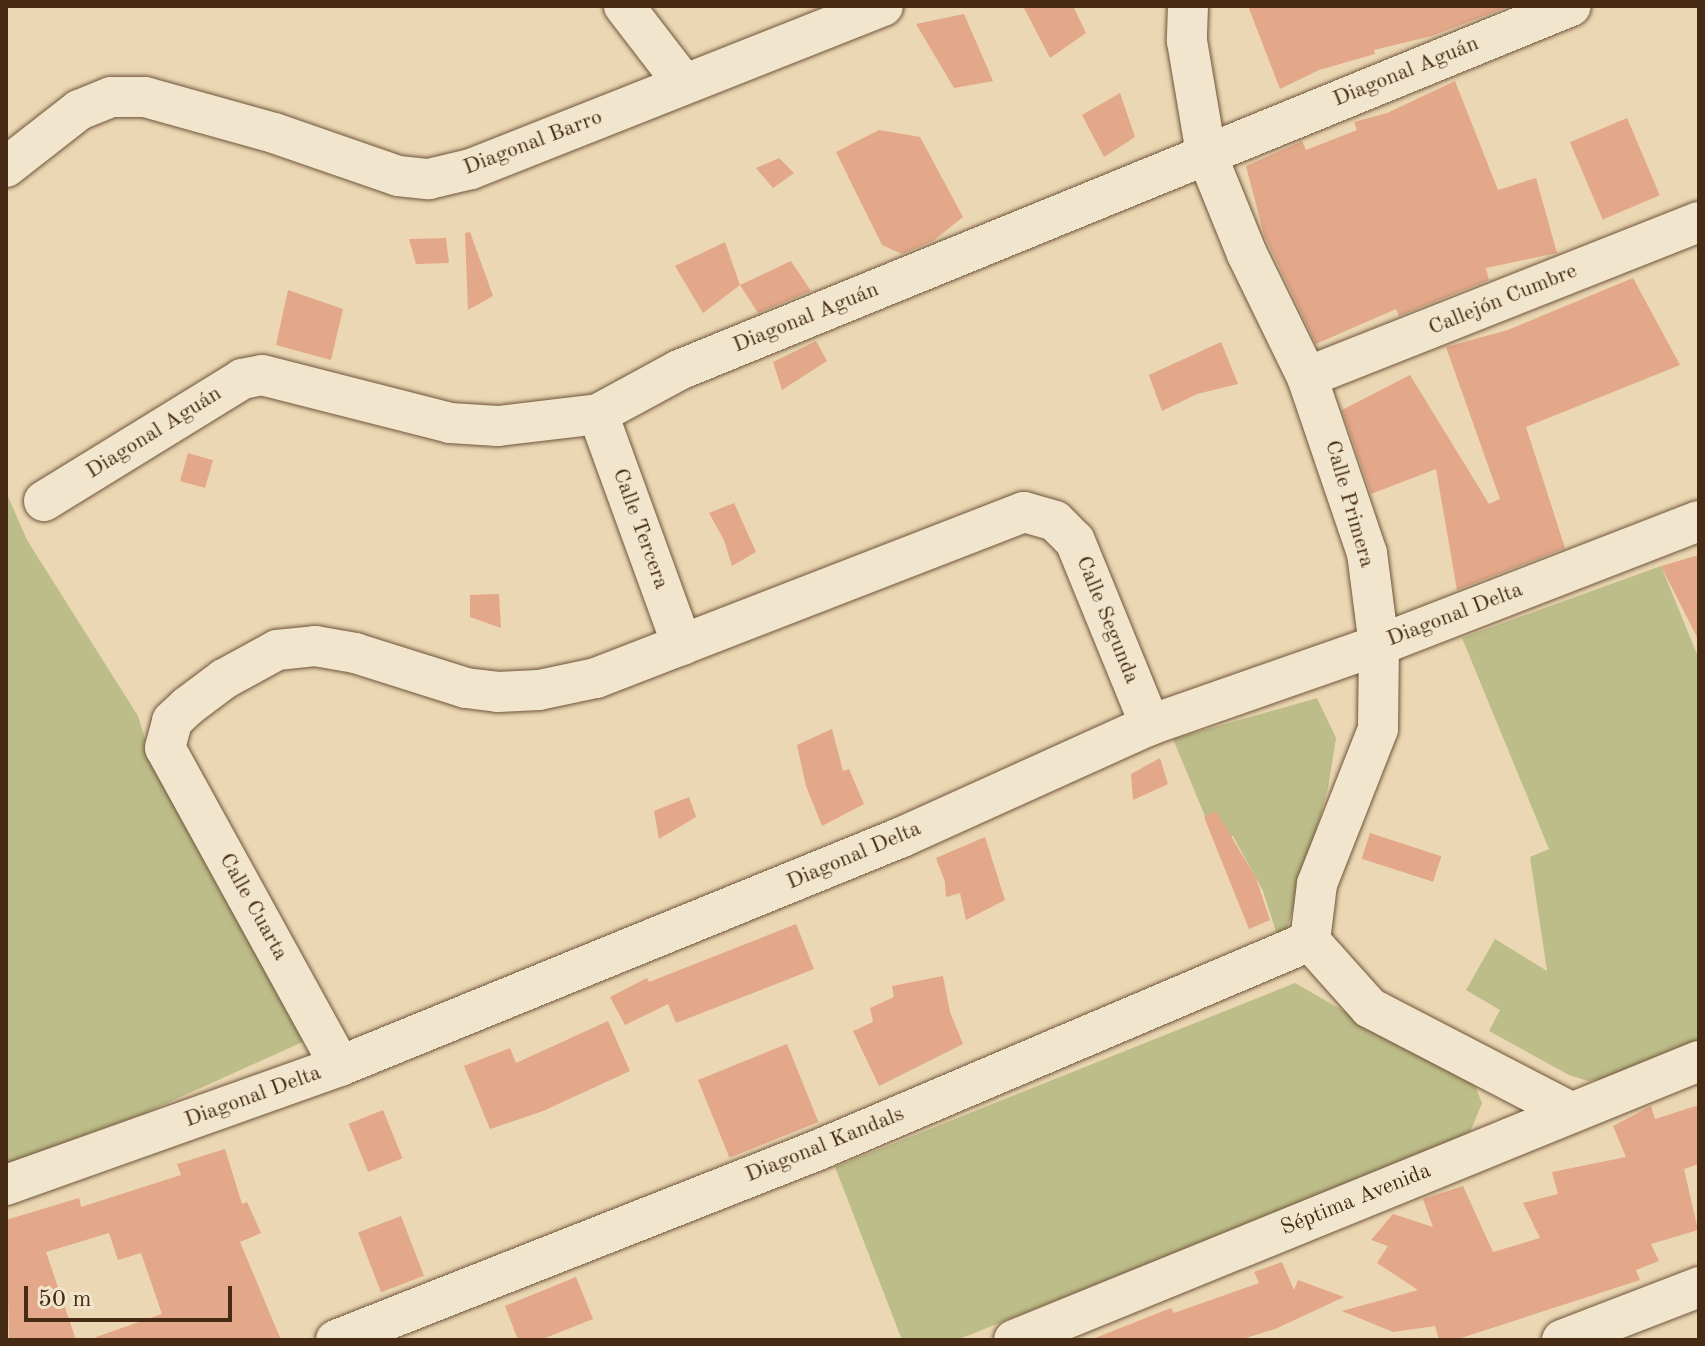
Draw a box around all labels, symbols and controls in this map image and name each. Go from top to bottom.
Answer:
street label: Diagonal Aguán [1329,31,1483,113]
street label: Diagonal Barro [460,104,606,182]
street label: Callejón Cumbre [1425,258,1581,342]
street label: Diagonal Aguán [729,277,883,359]
street label: Diagonal Aguán [81,381,227,485]
street label: Calle Primera [1318,437,1380,571]
street label: Calle Tercera [606,465,674,593]
street label: Calle Segunda [1069,552,1145,688]
street label: Diagonal Delta [1383,577,1527,653]
street label: Diagonal Delta [783,816,925,896]
street label: Calle Cuarta [213,849,293,965]
street label: Diagonal Delta [181,1060,325,1134]
street label: Diagonal Kandals [742,1101,908,1189]
street label: Séptima Avenida [1277,1158,1435,1242]
scale bar [28,1270,236,1320]
text: 50 m [38,1288,92,1312]

